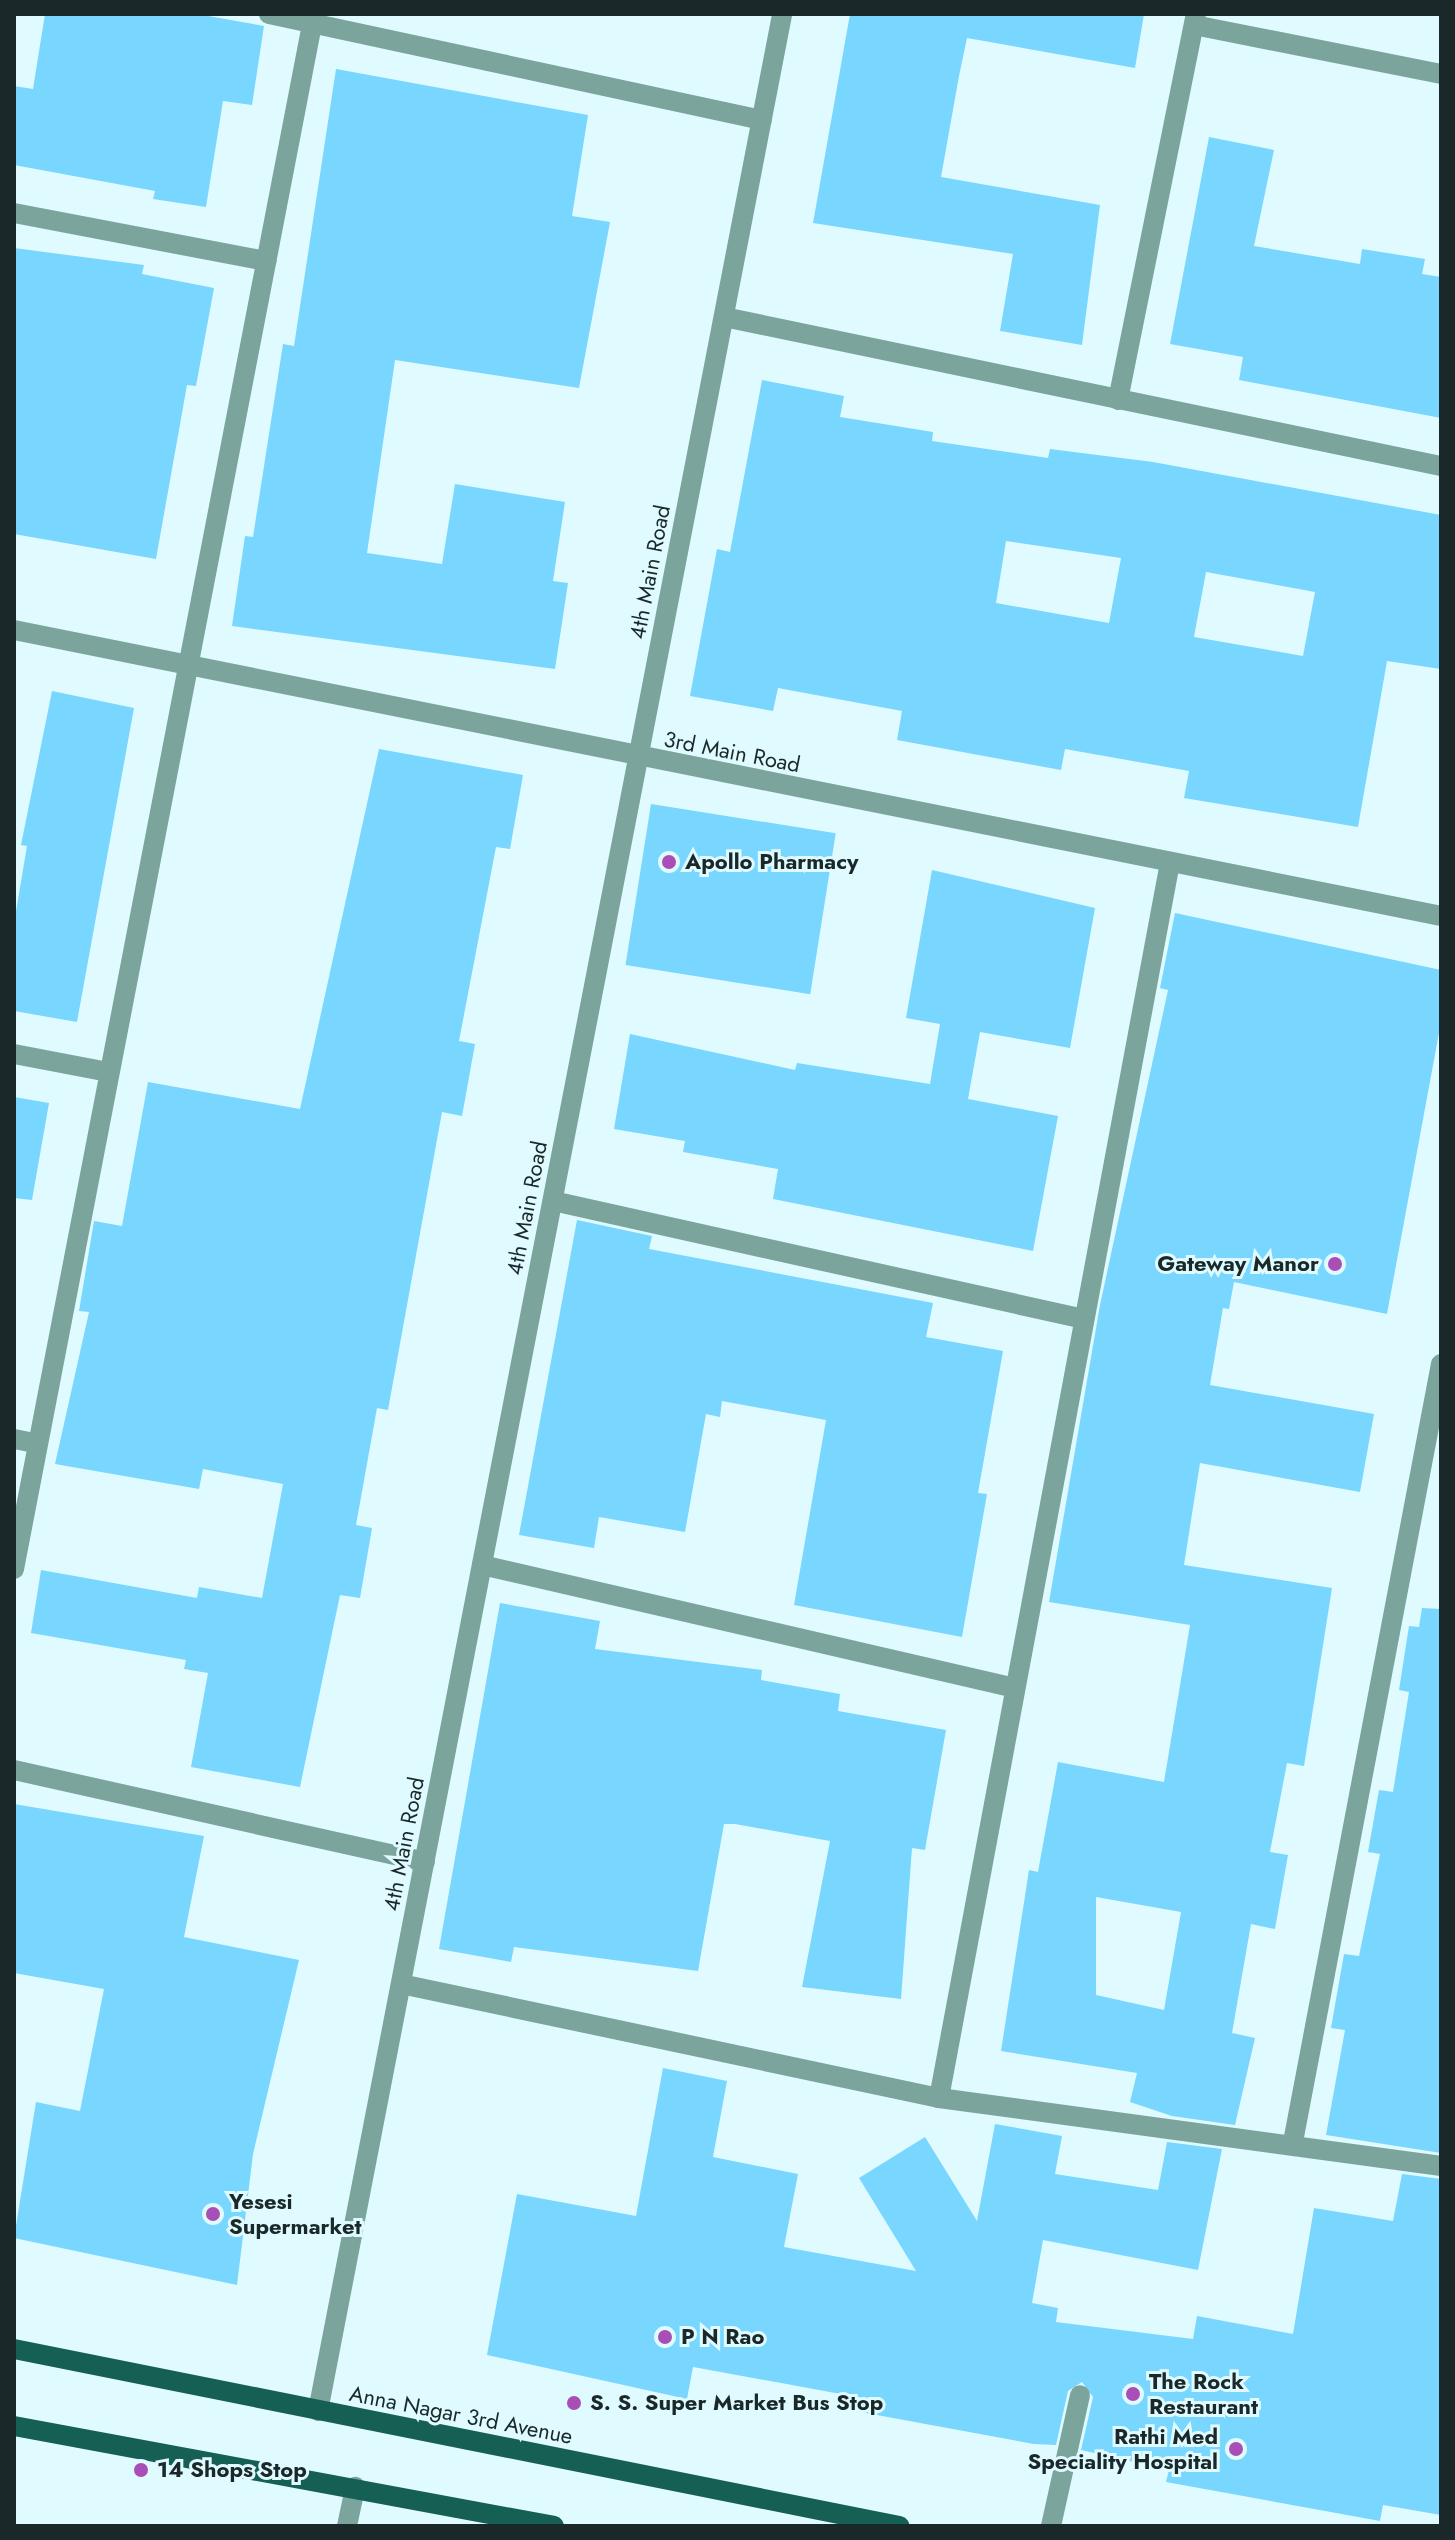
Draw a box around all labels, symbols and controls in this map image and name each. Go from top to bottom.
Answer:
street label: 4th Main Road [624,503,676,641]
street label: 3rd Main Road [662,726,802,778]
place label: Apollo Pharmacy [685,849,859,875]
marker: Apollo Pharmacy [660,853,678,871]
street label: 4th Main Road [501,1139,553,1277]
place label: Gateway Manor [1157,1251,1319,1277]
marker: Gateway Manor [1326,1255,1344,1273]
street label: 4th Main Road [378,1775,430,1913]
place label: Yesesi Supermarket [229,2188,362,2240]
marker: Yesesi Supermarket [204,2205,222,2223]
place label: P N Rao [681,2324,764,2350]
marker: P N Rao [656,2328,674,2346]
place label: The Rock Restaurant [1149,2368,1258,2420]
street label: Anna Nagar 3rd Avenue [347,2380,575,2450]
marker: The Rock Restaurant [1124,2385,1142,2403]
place label: S. S. Super Market Bus Stop [590,2390,883,2416]
marker: S. S. Super Market Bus Stop [565,2394,583,2412]
place label: Rathi Med Speciality Hospital [1027,2423,1218,2474]
marker: Rathi Med Speciality Hospital [1225,2438,1247,2460]
place label: 14 Shops Stop [157,2457,307,2483]
marker: 14 Shops Stop [132,2461,150,2479]

